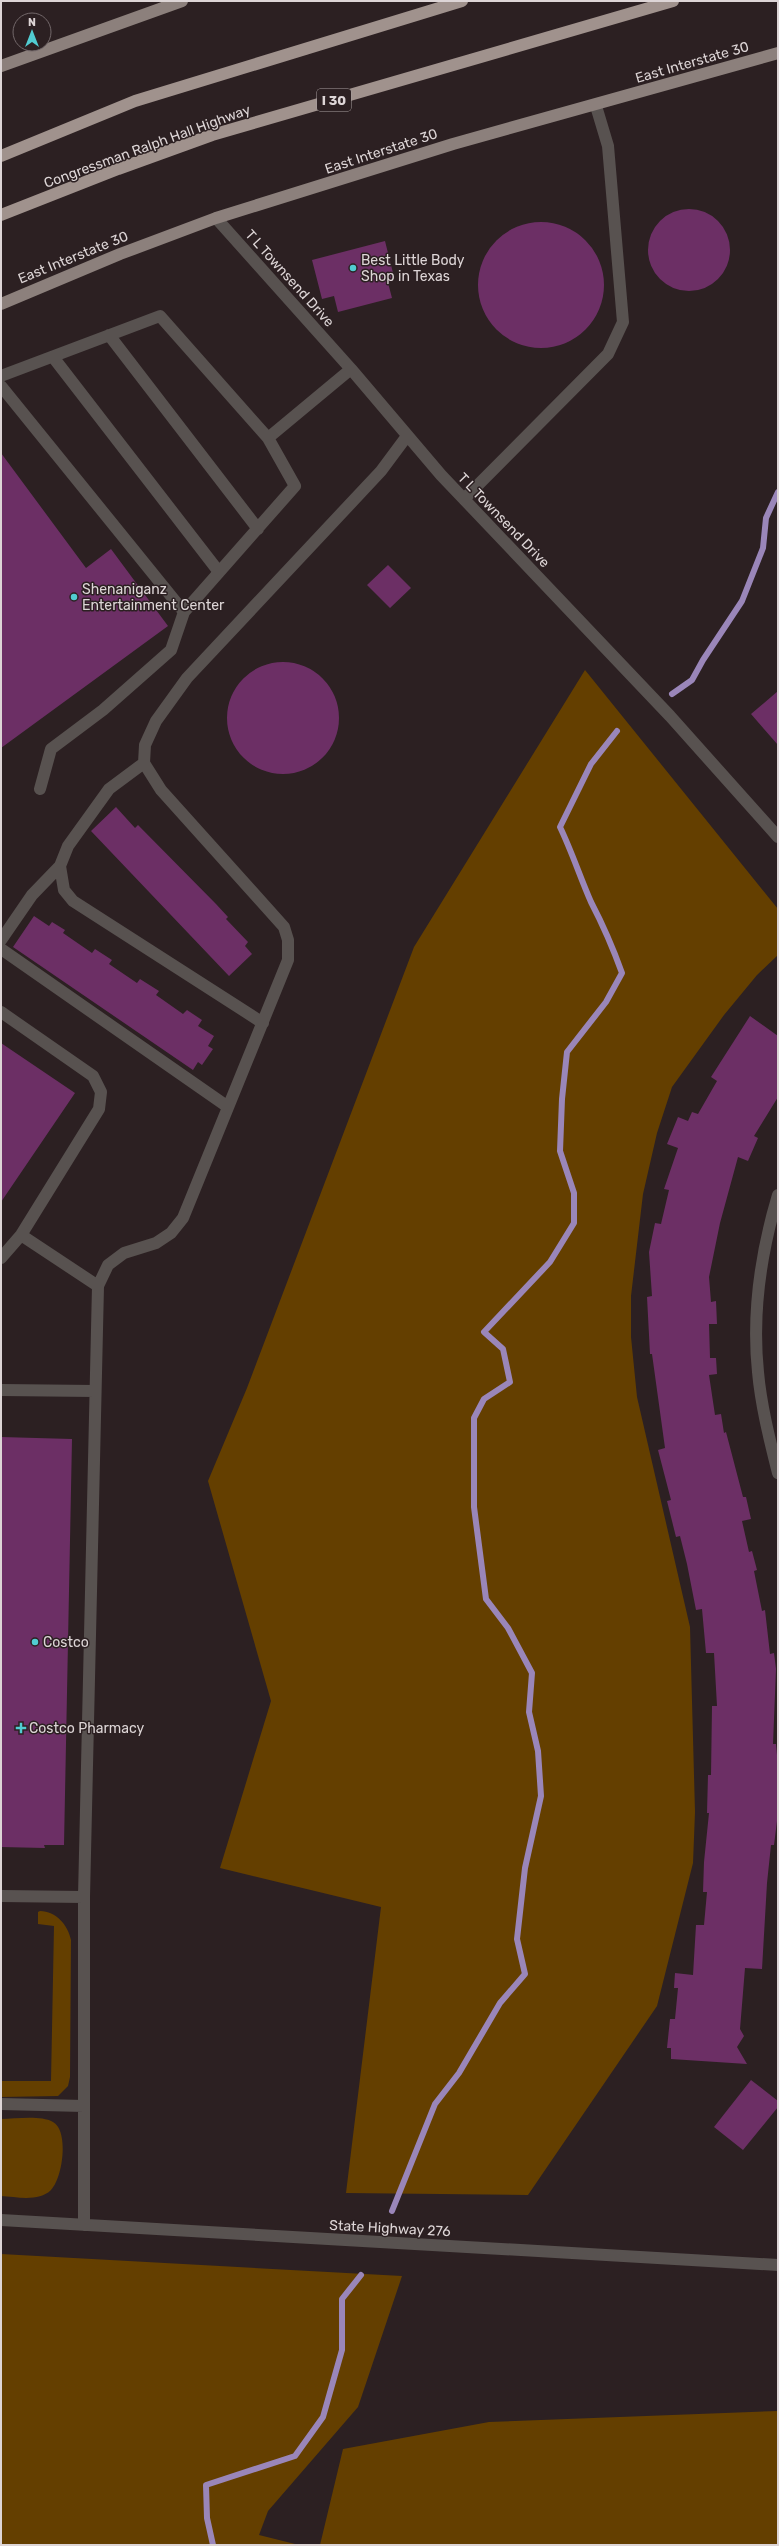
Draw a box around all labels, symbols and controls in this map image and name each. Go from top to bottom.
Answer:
north arrow [12,12,52,52]
text: N [28,16,36,29]
street label: East Interstate 30 [633,38,751,87]
road number: I 30 [317,89,351,111]
street label: Congressman Ralph Hall Highway [42,101,253,192]
street label: East Interstate 30 [323,125,440,178]
street label: T L Townsend Drive [241,226,338,331]
street label: East Interstate 30 [16,228,131,287]
place label: Best Little Body Shop in Texas [361,252,465,285]
marker: Best Little Body Shop in Texas [348,263,358,273]
street label: T L Townsend Drive [454,469,553,571]
place label: Shenaniganz Entertainment Center [82,581,225,614]
marker: Shenaniganz Entertainment Center [69,592,79,602]
place label: Costco [43,1634,89,1651]
marker: Costco [30,1637,40,1647]
place label: Costco Pharmacy [29,1720,144,1737]
marker: Costco Pharmacy [16,1723,26,1733]
street label: State Highway 276 [329,2217,451,2240]

